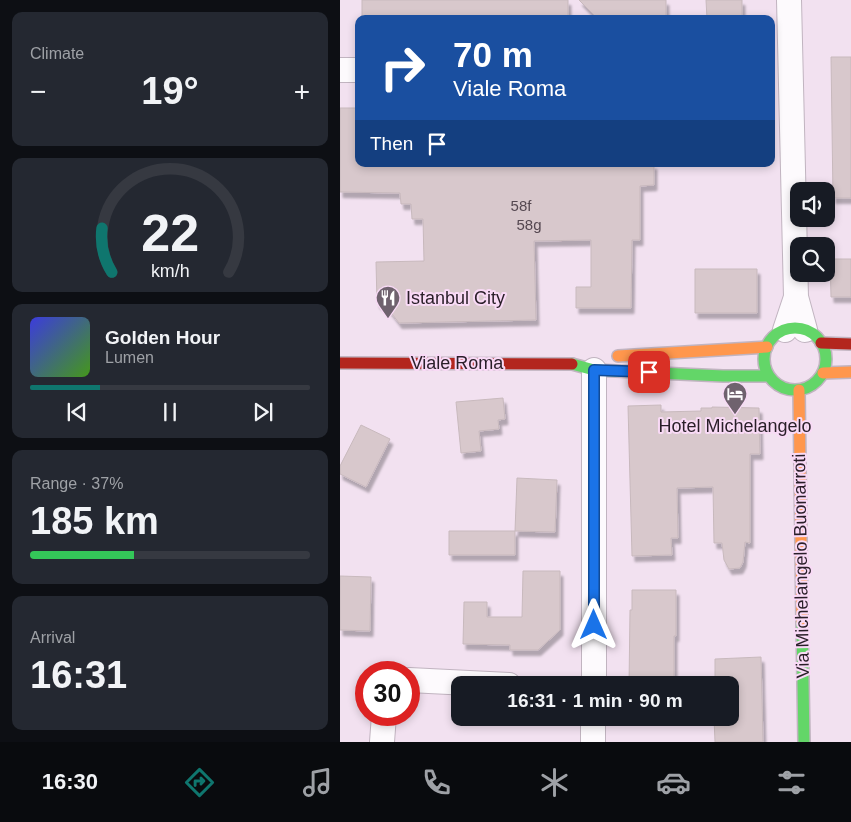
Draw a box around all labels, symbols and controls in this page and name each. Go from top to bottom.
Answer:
icon: right [370,35,435,100]
text: 70 m [453,35,533,74]
text: Climate [30,45,84,62]
text: 19° [141,70,199,112]
text: − [30,76,46,107]
text: + [294,76,310,107]
text: Viale Roma [453,76,566,101]
icon: arrive [423,130,451,158]
text: Then [370,133,413,154]
map controls [790,182,835,282]
button: sound [790,182,835,227]
house number: 58f [511,197,532,214]
text: 22 [141,204,199,262]
house number: 58g [516,216,542,233]
button: search [790,237,835,282]
text: km/h [151,261,189,281]
restaurant icon: Istanbul City [375,285,401,319]
place label: Istanbul City [406,288,505,308]
text: Golden Hour [105,327,220,348]
text: Lumen [105,349,154,366]
pin [628,351,670,393]
street label: Viale Roma [411,353,504,373]
icon: arrive [635,358,663,386]
hotel icon: Hotel Michelangelo [722,381,748,415]
icon: previous [63,398,91,426]
icon: pause [156,398,184,426]
icon: next [249,398,277,426]
place label: Hotel Michelangelo [658,416,812,436]
street label: Via Michelangelo Buonarroti [789,453,813,679]
text: Range · 37% [30,475,123,492]
text: 185 km [30,500,159,542]
position arrow [567,598,619,650]
text: Arrival [30,629,75,646]
text: 16:31 [30,654,127,696]
speed limit sign: 30 [355,661,420,726]
text: 16:31 · 1 min · 90 m [507,690,683,711]
icon: directions [182,765,217,800]
icon: music [300,765,335,800]
icon: phone [419,765,454,800]
icon: climate [537,765,572,800]
icon: car [656,765,691,800]
icon: filters [774,765,809,800]
text: 16:30 [42,769,98,794]

